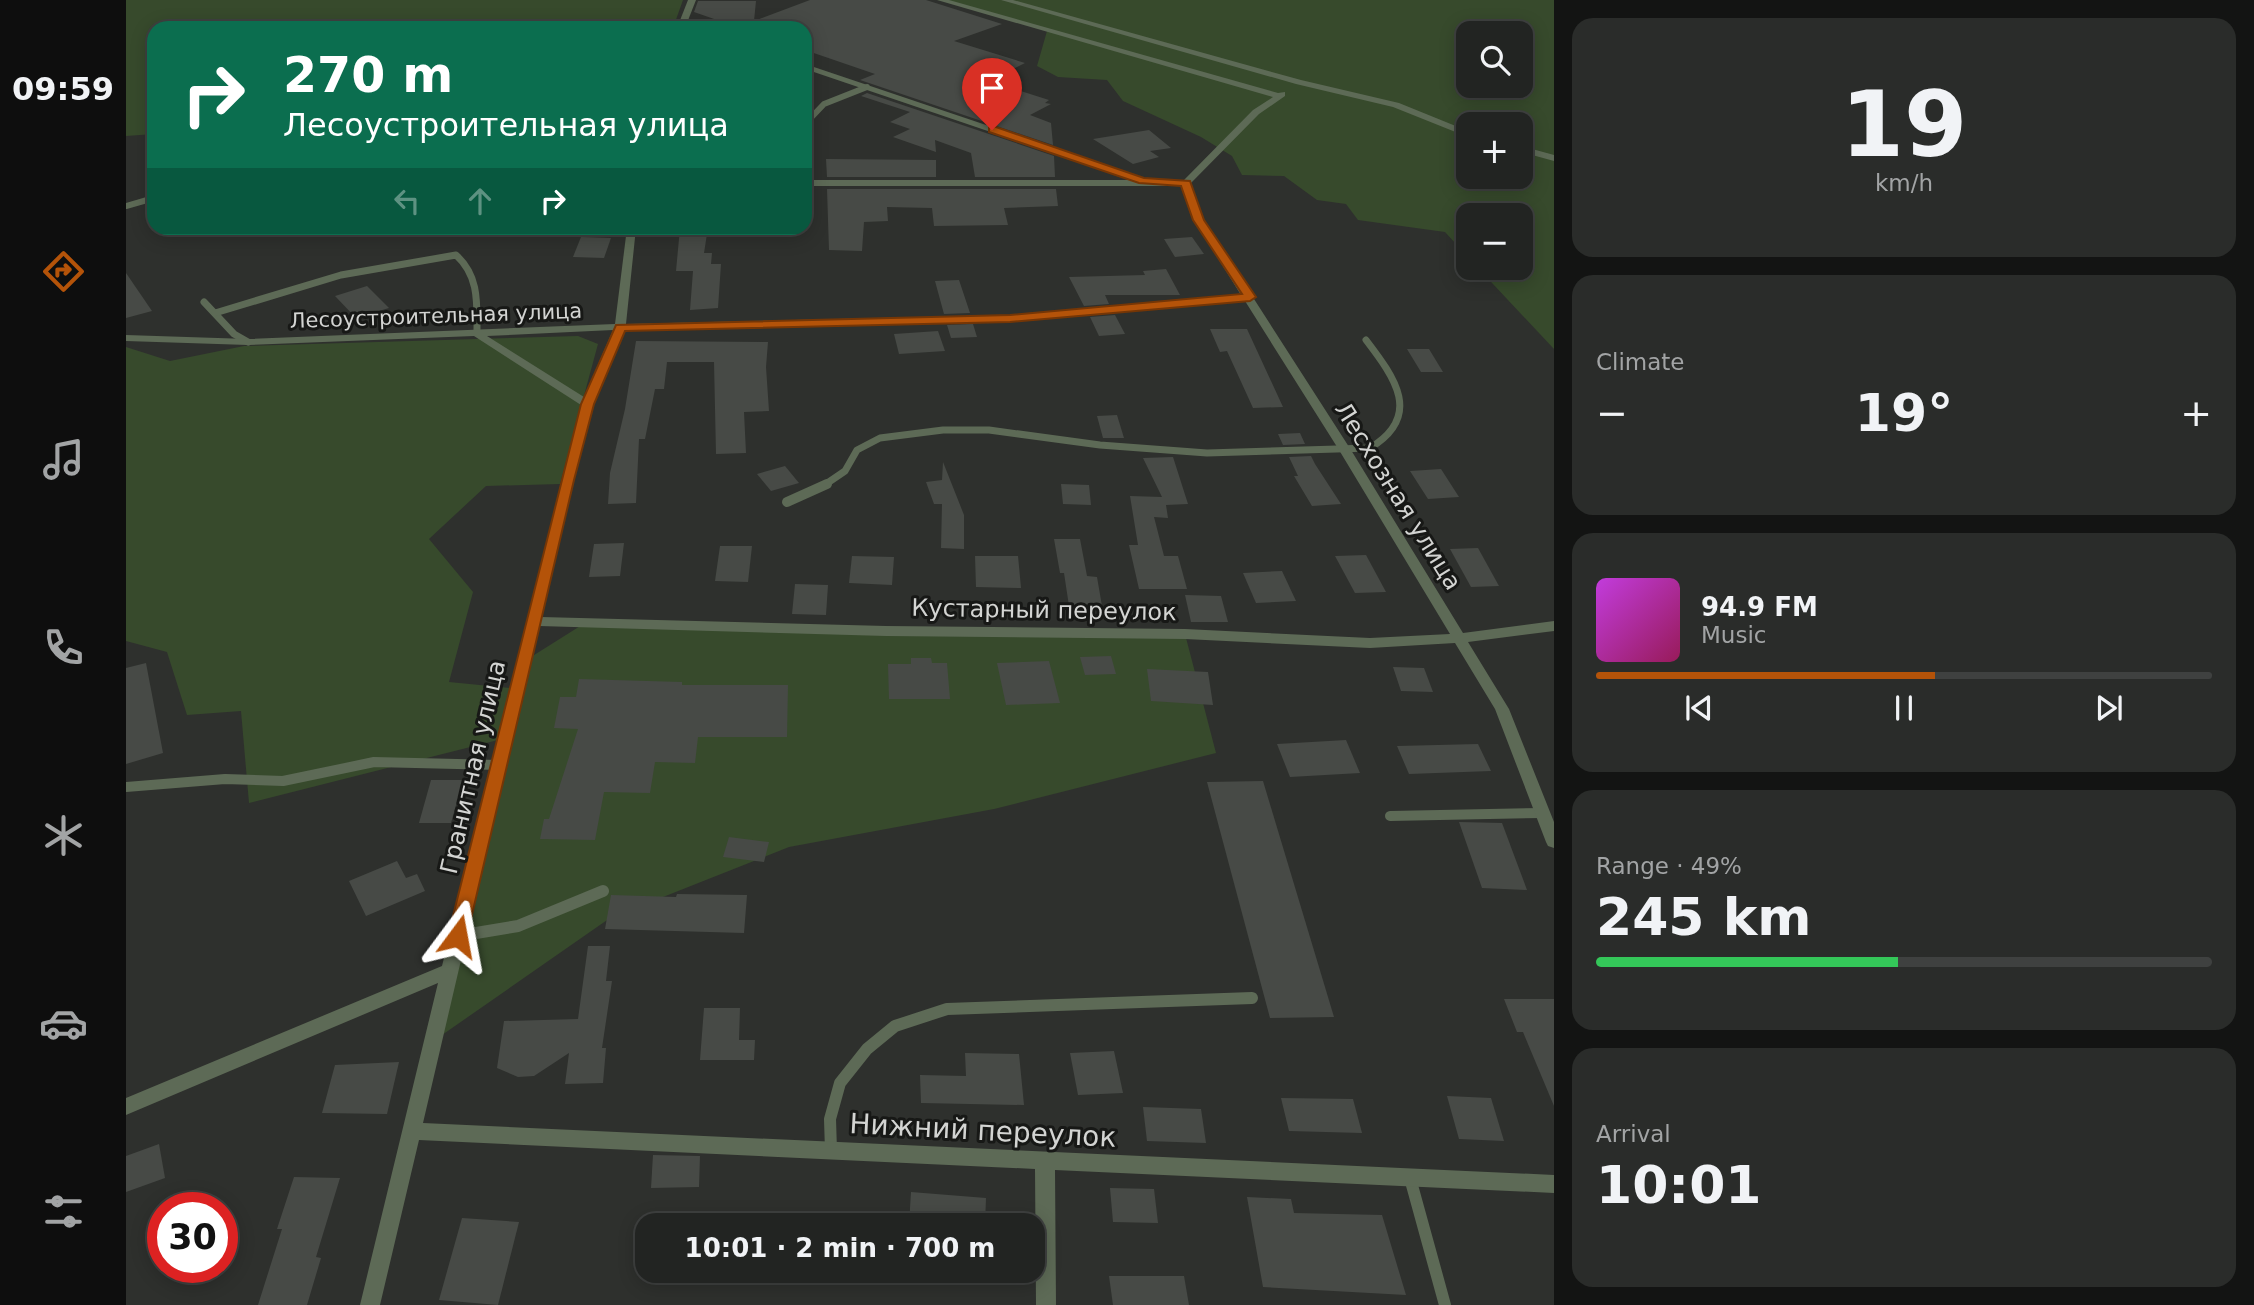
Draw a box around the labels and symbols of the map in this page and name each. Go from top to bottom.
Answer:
pin [962,58,1022,130]
street label: Лесоустроительная улица [289,299,583,333]
street label: Лесхозная улица [1329,397,1467,595]
street label: Кустарный переулок [911,594,1177,626]
street label: Гранитная улица [435,657,511,877]
position arrow [421,899,495,973]
street label: Нижний переулок [849,1107,1117,1154]
speed limit sign: 30 [147,1192,238,1283]

